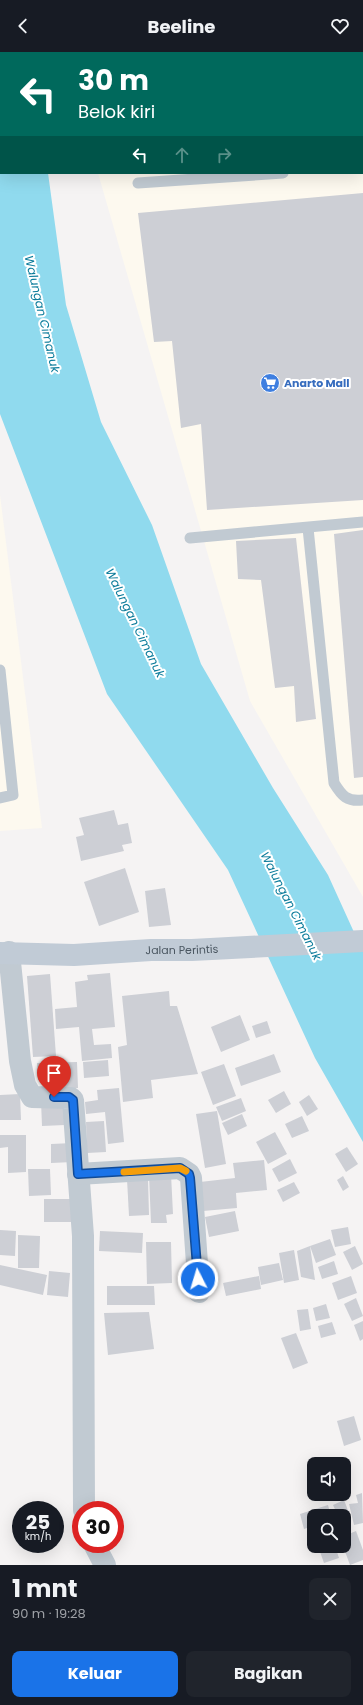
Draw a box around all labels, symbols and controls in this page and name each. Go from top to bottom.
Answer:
text: Beeline [148,14,215,39]
icon: back [12,15,34,37]
icon: heart [329,15,351,37]
text: 30 m [78,61,149,100]
icon: left [12,68,64,120]
text: Belok kiri [78,99,155,124]
icon: left [129,144,151,166]
icon: ahead [171,144,193,166]
icon: right [213,144,235,166]
water label: Walungan Cimanuk [21,254,64,375]
supermarket icon: Anarto Mall [259,372,281,394]
place label: Anarto Mall [284,375,350,391]
water label: Walungan Cimanuk [102,565,170,681]
water label: Walungan Cimanuk [257,849,327,964]
street label: Jalan Perintis [145,941,219,958]
pin [37,1056,71,1097]
icon: arrive [43,1062,65,1084]
position arrow [177,1258,219,1300]
map controls [307,1457,351,1553]
button: sound [307,1457,351,1501]
speed limit sign: 30 [72,1501,124,1553]
text: 25 [26,1508,50,1536]
button: search [307,1509,351,1553]
text: km/h [25,1529,51,1544]
text: 1 mnt [12,1572,77,1605]
button: close [309,1578,351,1620]
text: 90 m · 19:28 [12,1604,86,1623]
button: Keluar [12,1651,178,1697]
button: Bagikan [186,1651,351,1697]

